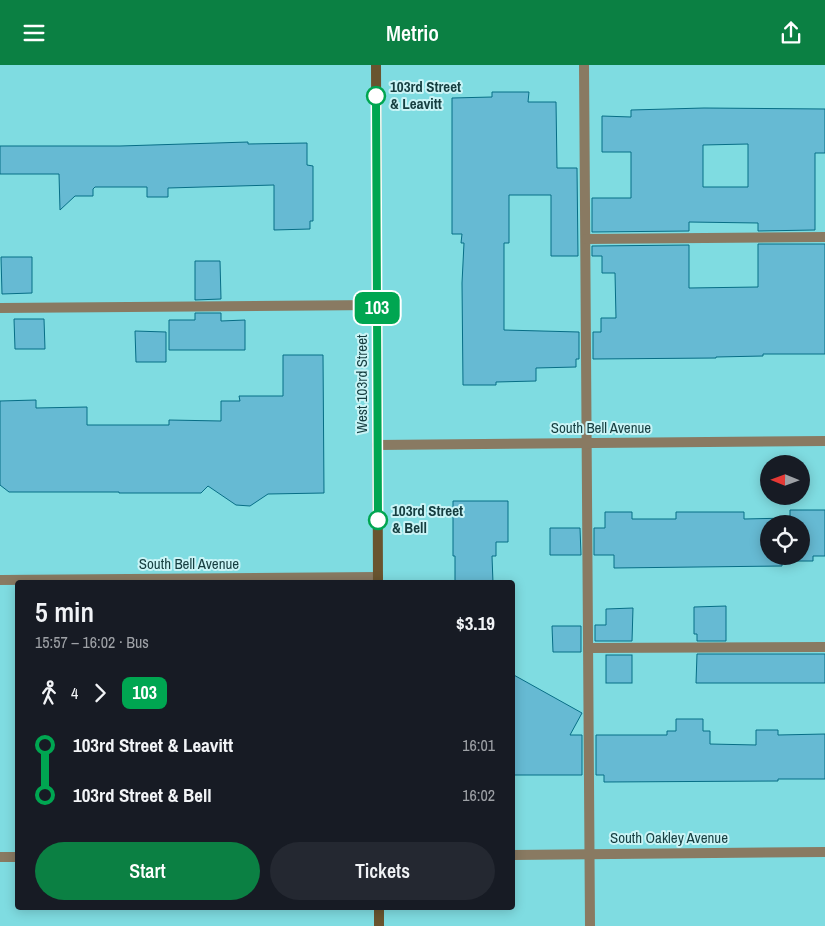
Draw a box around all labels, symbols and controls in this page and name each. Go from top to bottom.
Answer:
text: Metrio [386,18,439,48]
icon: menu [20,19,48,47]
icon: share [777,19,805,47]
place label: 103rd Street & Leavitt [390,76,461,114]
marker: 103rd Street & Leavitt [366,86,386,106]
line badge: 103 [348,292,406,324]
text: 103 [365,295,389,320]
street label: West 103rd Street [351,334,372,433]
street label: South Bell Avenue [551,417,651,438]
north arrow [760,455,810,505]
map controls [760,455,810,565]
place label: 103rd Street & Bell [392,500,463,538]
marker: 103rd Street & Bell [368,510,388,530]
button: locate [760,515,810,565]
street label: South Bell Avenue [139,553,239,574]
text: 5 min [35,593,94,631]
text: $3.19 [456,610,495,636]
text: 15:57 – 16:02 · Bus [35,631,149,653]
icon: walk [35,679,63,707]
icon: forward [86,679,114,707]
text: 103 [132,680,157,705]
text: 4 [71,682,78,704]
text: 103rd Street & Leavitt [73,732,233,758]
text: 16:01 [462,734,495,756]
text: 103rd Street & Bell [73,782,212,808]
text: 16:02 [462,784,495,806]
street label: South Oakley Avenue [610,827,728,848]
button: Start [35,842,260,900]
button: Tickets [270,842,495,900]

